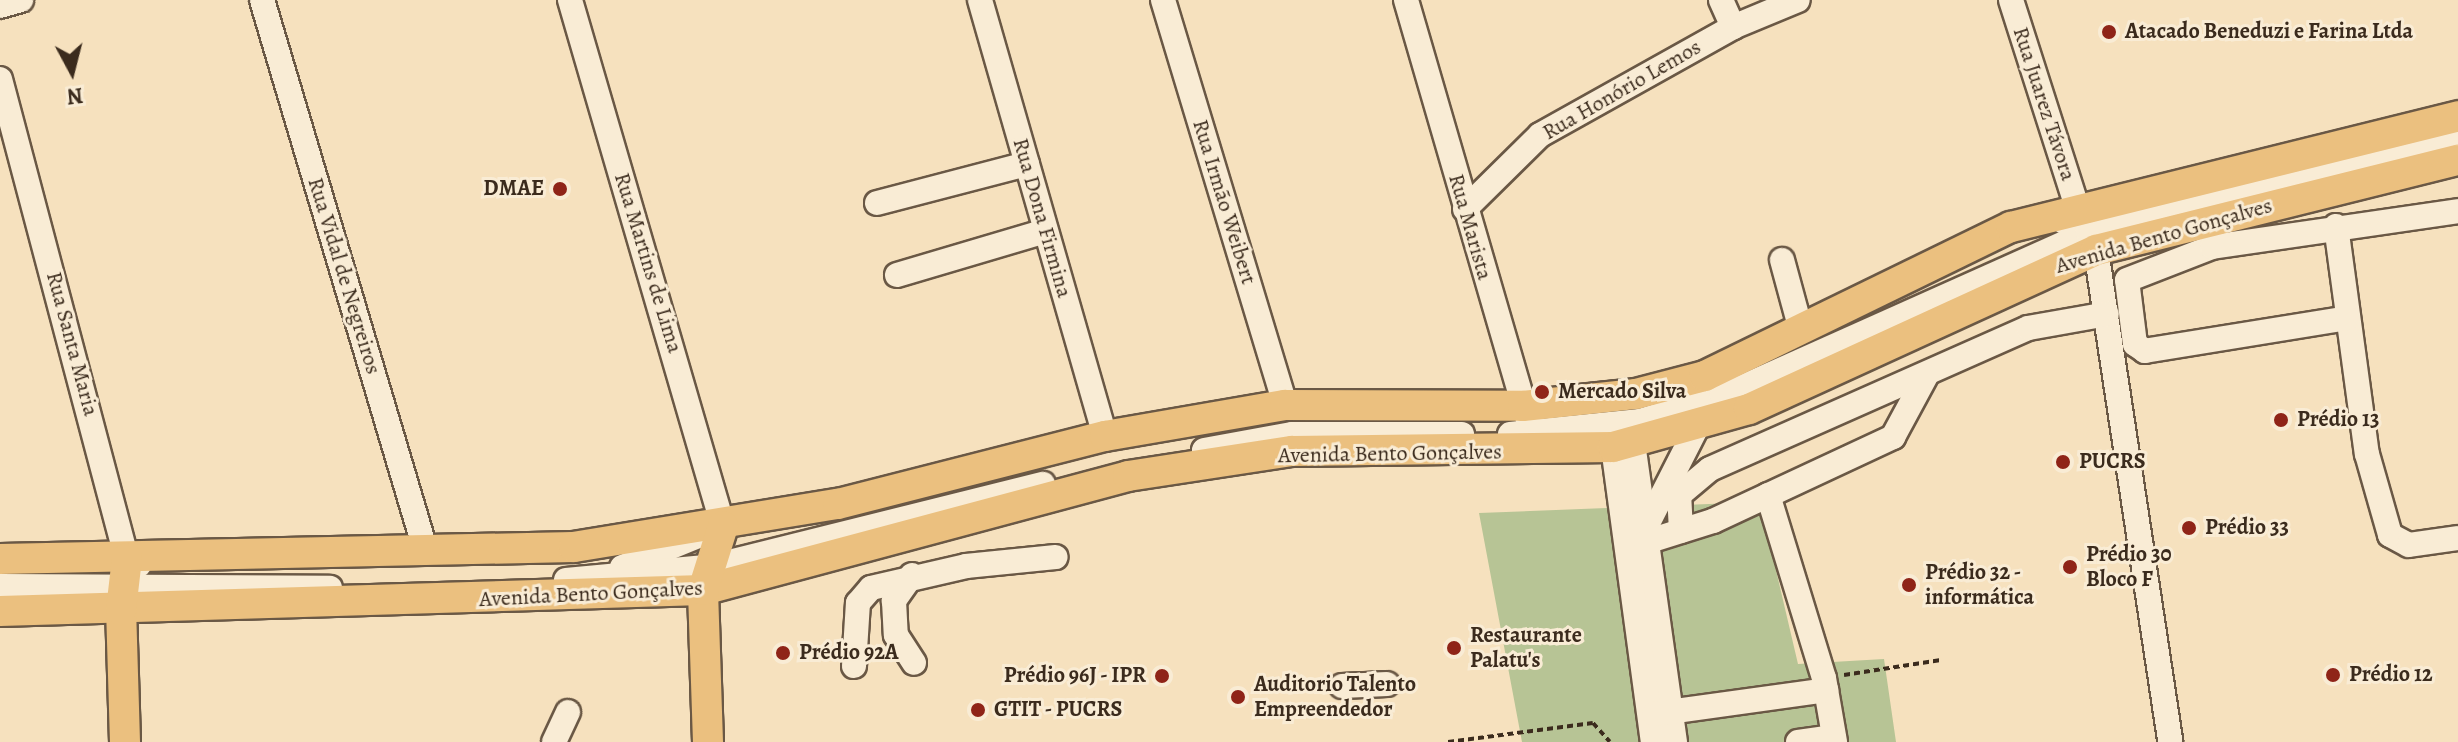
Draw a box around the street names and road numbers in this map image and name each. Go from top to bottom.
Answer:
street label: Rua Juarez Távora [2007,24,2081,184]
street label: Rua Honório Lemos [1538,34,1706,146]
street label: Rua Irmão Weibert [1186,116,1262,288]
street label: Rua Dona Firmina [1007,135,1077,301]
street label: Rua Martins de Lima [608,170,688,356]
street label: Rua Marista [1442,171,1498,283]
street label: Rua Vidal de Negreiros [302,175,386,377]
street label: Avenida Bento Gonçalves [2053,192,2275,280]
street label: Rua Santa Maria [40,269,104,419]
street label: Avenida Bento Gonçalves [1278,439,1502,469]
street label: Avenida Bento Gonçalves [479,575,703,613]

